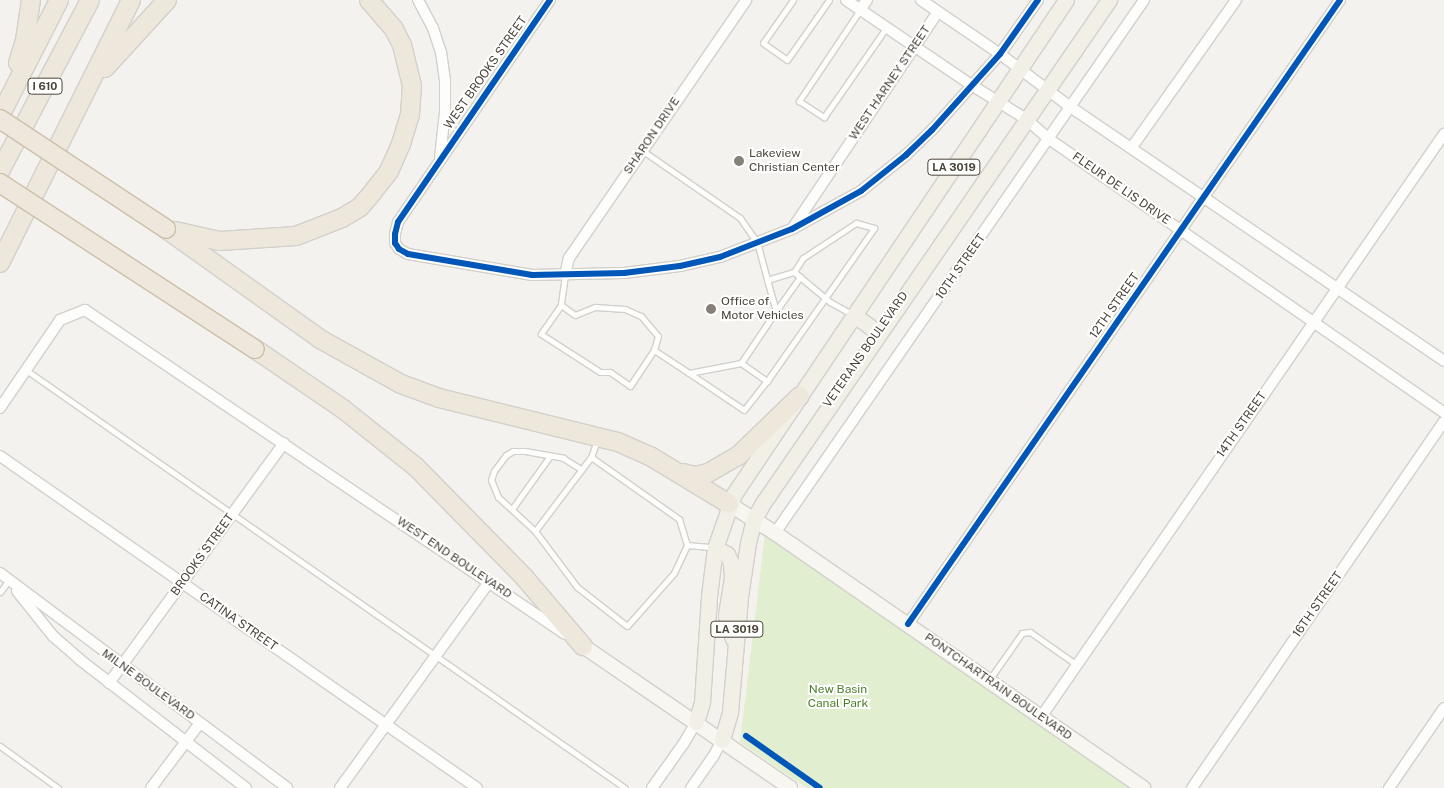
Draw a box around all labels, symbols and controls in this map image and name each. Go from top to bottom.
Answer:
street label: WEST BROOKS STREET [441,14,531,132]
street label: WEST HARNEY STREET [846,23,934,143]
road number: I 610 [28,78,62,94]
street label: SHARON DRIVE [621,95,683,177]
place label: Lakeview Christian Center [749,147,840,175]
street label: FLEUR DE LIS DRIVE [1069,150,1173,228]
marker: Lakeview Christian Center [733,155,745,167]
road number: LA 3019 [926,158,982,176]
street label: 10TH STREET [933,231,989,303]
street label: 12TH STREET [1087,270,1143,342]
street label: VETERANS BOULEVARD [820,289,912,411]
place label: Office of Motor Vehicles [721,295,804,323]
marker: Office of Motor Vehicles [705,303,717,315]
street label: 14TH STREET [1214,389,1270,461]
street label: BROOKS STREET [168,511,238,599]
street label: WEST END BOULEVARD [394,514,514,602]
street label: 16TH STREET [1290,569,1346,641]
street label: CATINA STREET [196,590,280,654]
road number: LA 3019 [710,620,764,638]
street label: PONTCHARTRAIN BOULEVARD [921,630,1075,744]
street label: MILNE BOULEVARD [99,646,197,724]
park label: New Basin Canal Park [808,683,868,711]

